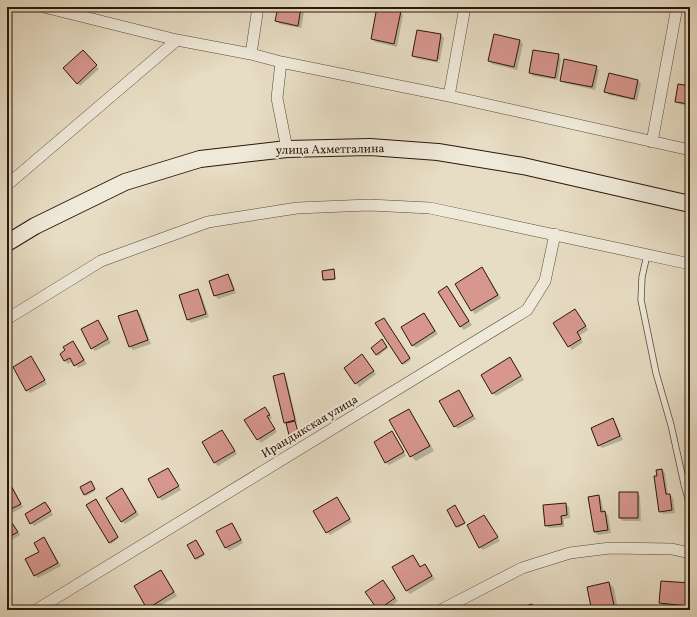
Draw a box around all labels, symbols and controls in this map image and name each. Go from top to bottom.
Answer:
street label: улица Ахметгалина [276,141,385,159]
street label: Ирандыкская улица [259,392,361,462]

